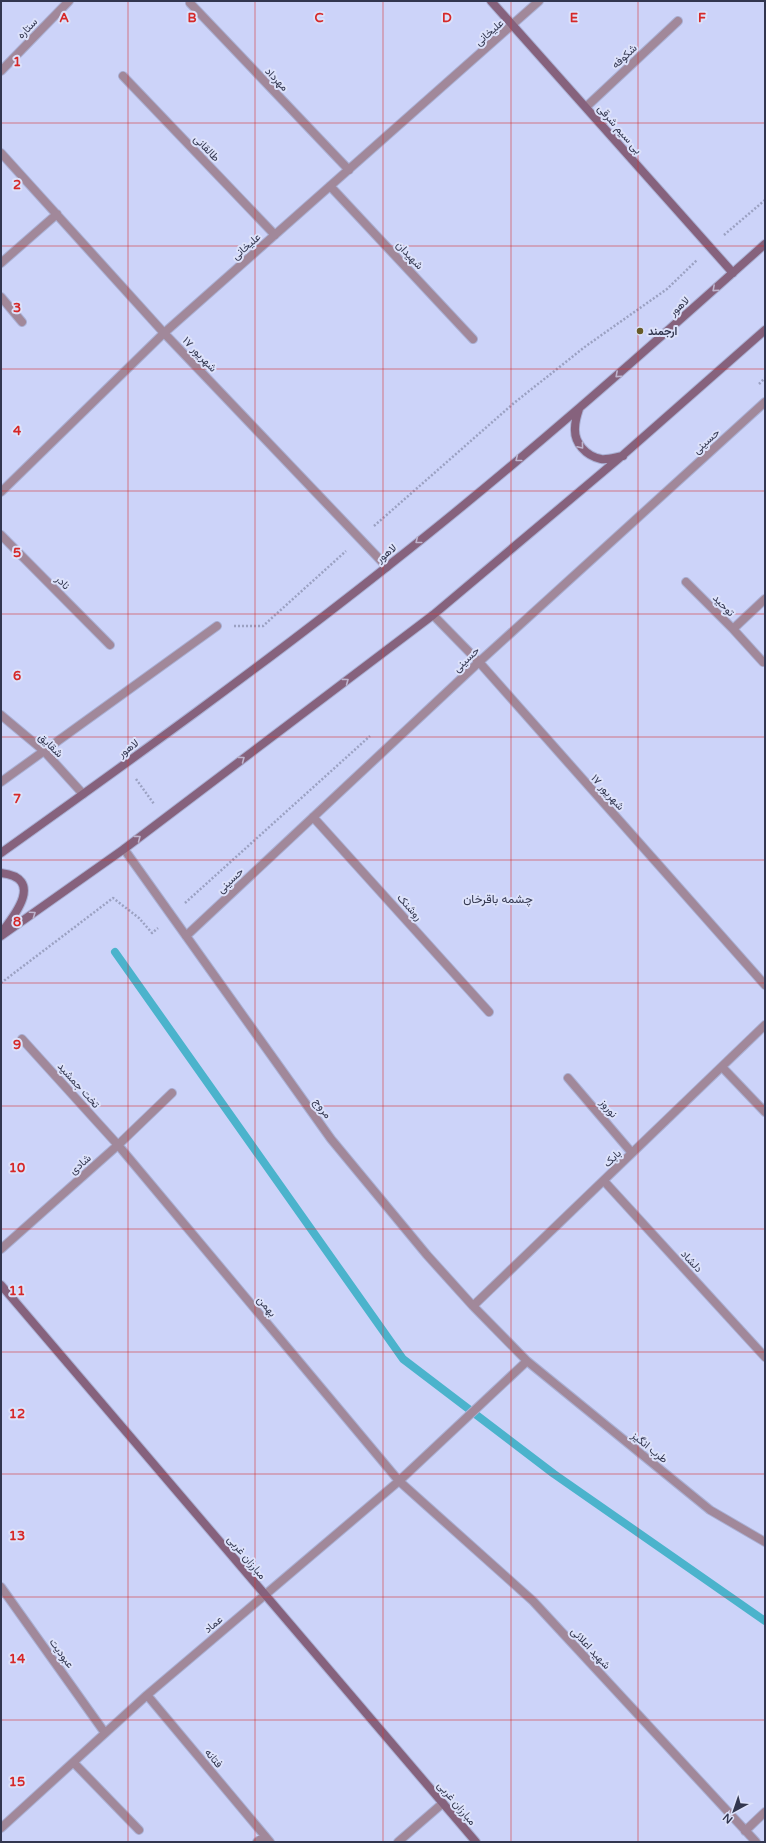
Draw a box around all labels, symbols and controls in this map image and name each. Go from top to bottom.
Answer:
text: A [59,10,69,26]
text: B [187,10,197,26]
text: C [314,10,324,26]
text: D [442,10,452,26]
text: E [570,10,578,26]
text: F [698,10,706,26]
street label: ستاره [14,15,41,41]
street label: علیخانی [472,16,507,48]
street label: شکوفه [609,41,640,71]
text: 1 [13,54,21,70]
street label: مهرداد [262,65,291,94]
street label: بی سیم شرقی [594,102,645,157]
street label: طالقانی [191,132,222,164]
text: 2 [13,177,21,193]
street label: علیخانی [229,230,264,262]
street label: شهیدان [393,238,426,272]
one-way arrow [712,284,720,291]
street label: لاهور [666,294,692,319]
text: 3 [13,300,21,316]
place label: ارجمند [648,325,678,338]
marker: ارجمند [635,326,645,336]
street label: ۱۷ شهریور [180,334,220,375]
one-way arrow [615,370,622,377]
text: 4 [13,423,22,439]
street label: حسینی [690,426,722,457]
one-way arrow [577,441,584,449]
one-way arrow [516,454,523,461]
one-way arrow [415,537,423,544]
street label: لاهور [373,541,399,566]
text: 5 [13,545,21,561]
street label: نادر [52,572,73,592]
street label: توحید [710,592,738,619]
street label: حسینی [450,644,482,675]
text: 6 [13,668,21,684]
one-way arrow [341,679,348,686]
street label: شقایق [36,731,66,760]
street label: لاهور [115,737,141,761]
one-way arrow [237,757,244,764]
street label: ۱۷ شهریور [588,772,627,813]
text: 7 [13,791,21,807]
one-way arrow [134,836,141,843]
street label: حسینی [214,865,246,896]
street label: روشنک [394,891,425,923]
district label: چشمه باقرخان [463,892,533,907]
one-way arrow [29,911,36,919]
text: 8 [13,914,21,930]
text: 9 [13,1037,21,1053]
street label: تخت جمشید [55,1060,103,1111]
street label: مروج [310,1095,334,1122]
street label: نوروز [596,1096,620,1120]
street label: بابک [601,1147,624,1170]
street label: شادی [67,1151,94,1177]
text: 10 [9,1160,25,1176]
street label: دلشاد [678,1247,705,1275]
text: 11 [9,1283,25,1299]
street label: بهمن [254,1293,279,1319]
text: 12 [9,1406,25,1422]
street label: طرب انگیز [628,1428,670,1466]
text: 13 [9,1528,25,1544]
street label: مبارزان غربی [225,1533,269,1582]
street label: عماد [201,1613,225,1636]
street label: شهید اعلائی [568,1625,613,1672]
street label: عبودیت [47,1636,77,1671]
text: 14 [9,1651,26,1667]
street label: فتانه [202,1746,225,1771]
text: 15 [9,1774,25,1790]
street label: مبارزان غربی [435,1779,479,1828]
north arrow [714,1791,754,1831]
text: N [720,1810,735,1826]

